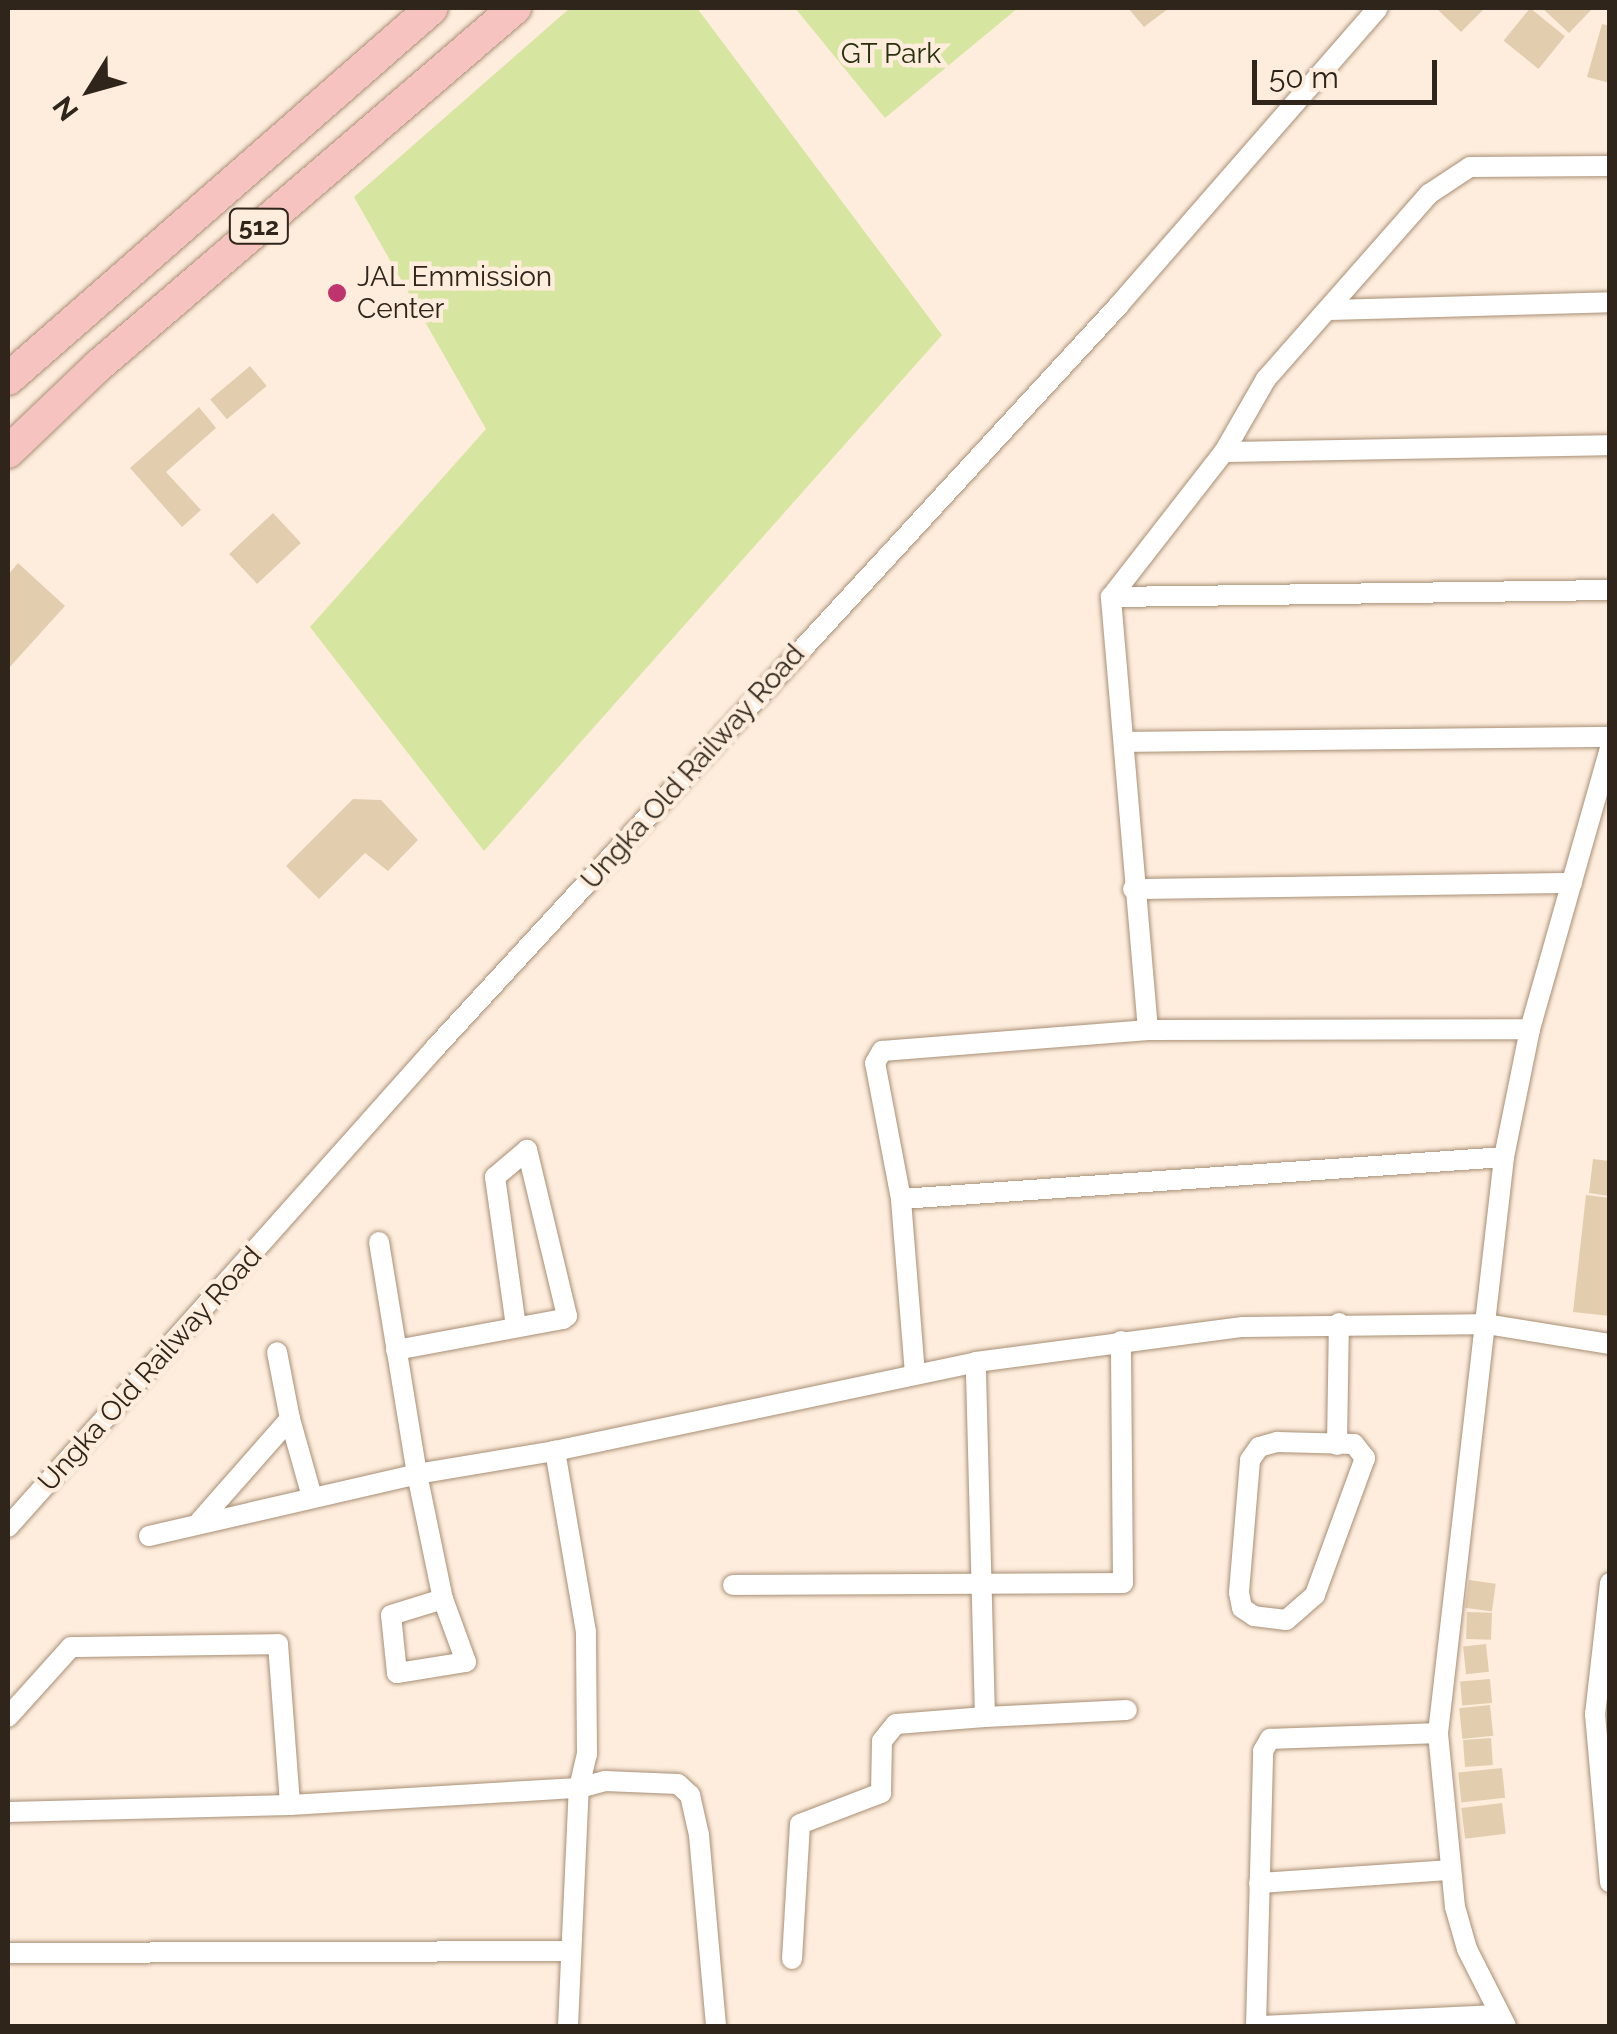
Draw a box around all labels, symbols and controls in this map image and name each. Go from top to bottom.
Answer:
park label: GT Park [840,37,942,71]
north arrow [40,40,140,140]
scale bar [1257,40,1442,102]
text: 50 m [1269,60,1339,95]
text: N [46,90,85,127]
road number: 512 [226,206,292,246]
place label: JAL Emmission Center [357,260,553,326]
marker: JAL Emmission Center [326,282,348,304]
street label: Ungka Old Railway Road [574,637,812,897]
street label: Ungka Old Railway Road [31,1239,269,1499]

